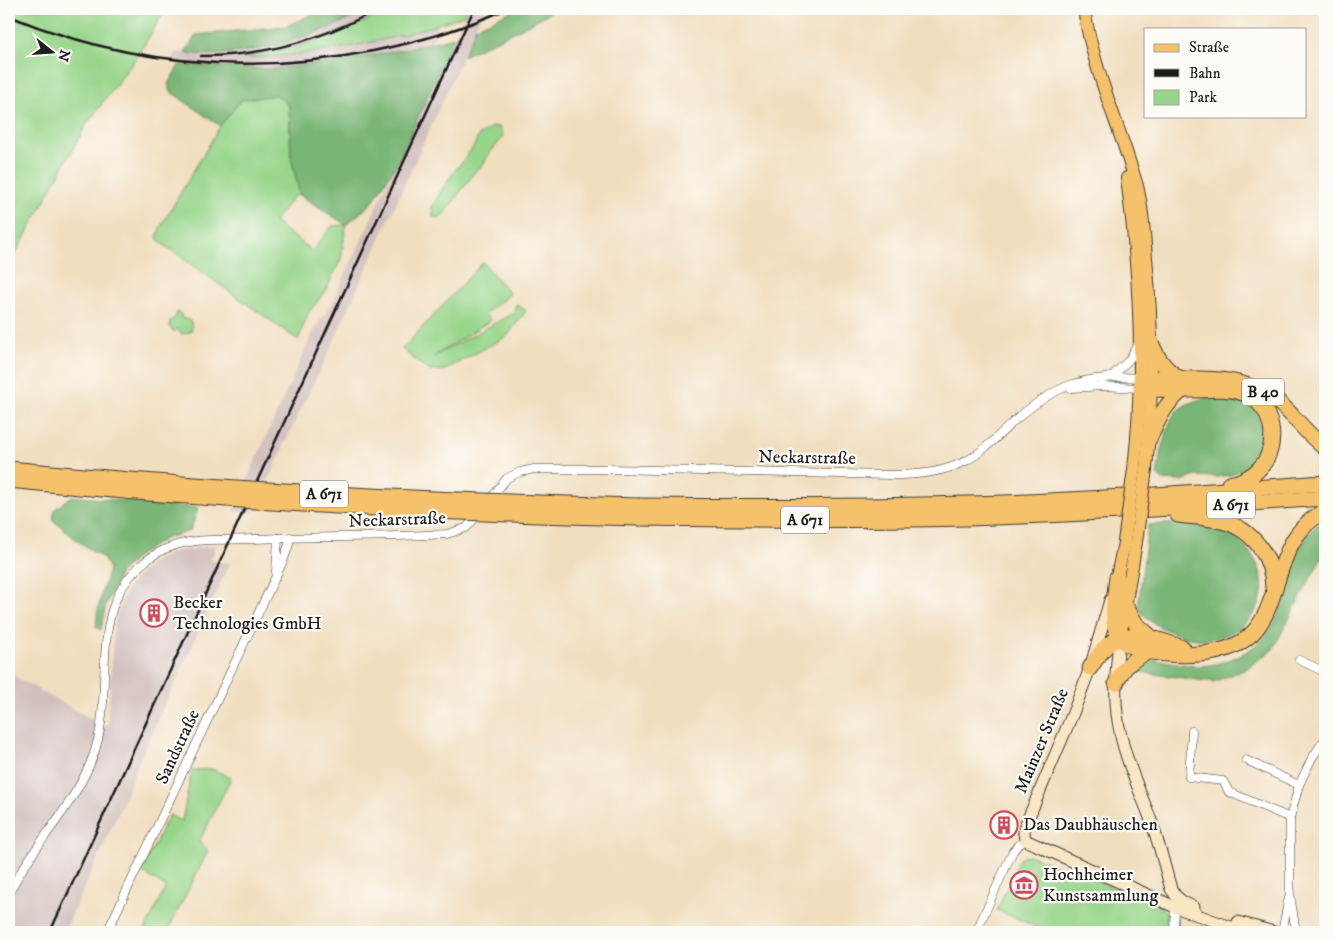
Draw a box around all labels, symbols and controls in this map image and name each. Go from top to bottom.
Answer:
north arrow [28,28,78,78]
legend [1144,28,1306,118]
text: Straße [1189,38,1229,57]
text: N [53,47,74,64]
text: Bahn [1189,64,1221,83]
text: Park [1189,88,1218,107]
road number: B 40 [1242,378,1284,406]
street label: Neckarstraße [758,446,856,470]
road number: A 671 [300,480,348,508]
road number: A 671 [1207,492,1255,518]
road number: A 671 [781,506,829,534]
street label: Neckarstraße [348,507,446,533]
place label: Becker Technologies GmbH [173,592,322,635]
building icon: Becker Technologies GmbH [139,598,169,628]
street label: Mainzer Straße [1010,685,1074,797]
street label: Sandstraße [151,706,205,788]
building icon: Das Daubhäuschen [989,810,1019,840]
place label: Das Daubhäuschen [1023,814,1158,836]
place label: Hochheimer Kunstsammlung [1043,864,1159,907]
museum icon: Hochheimer Kunstsammlung [1009,870,1039,900]

